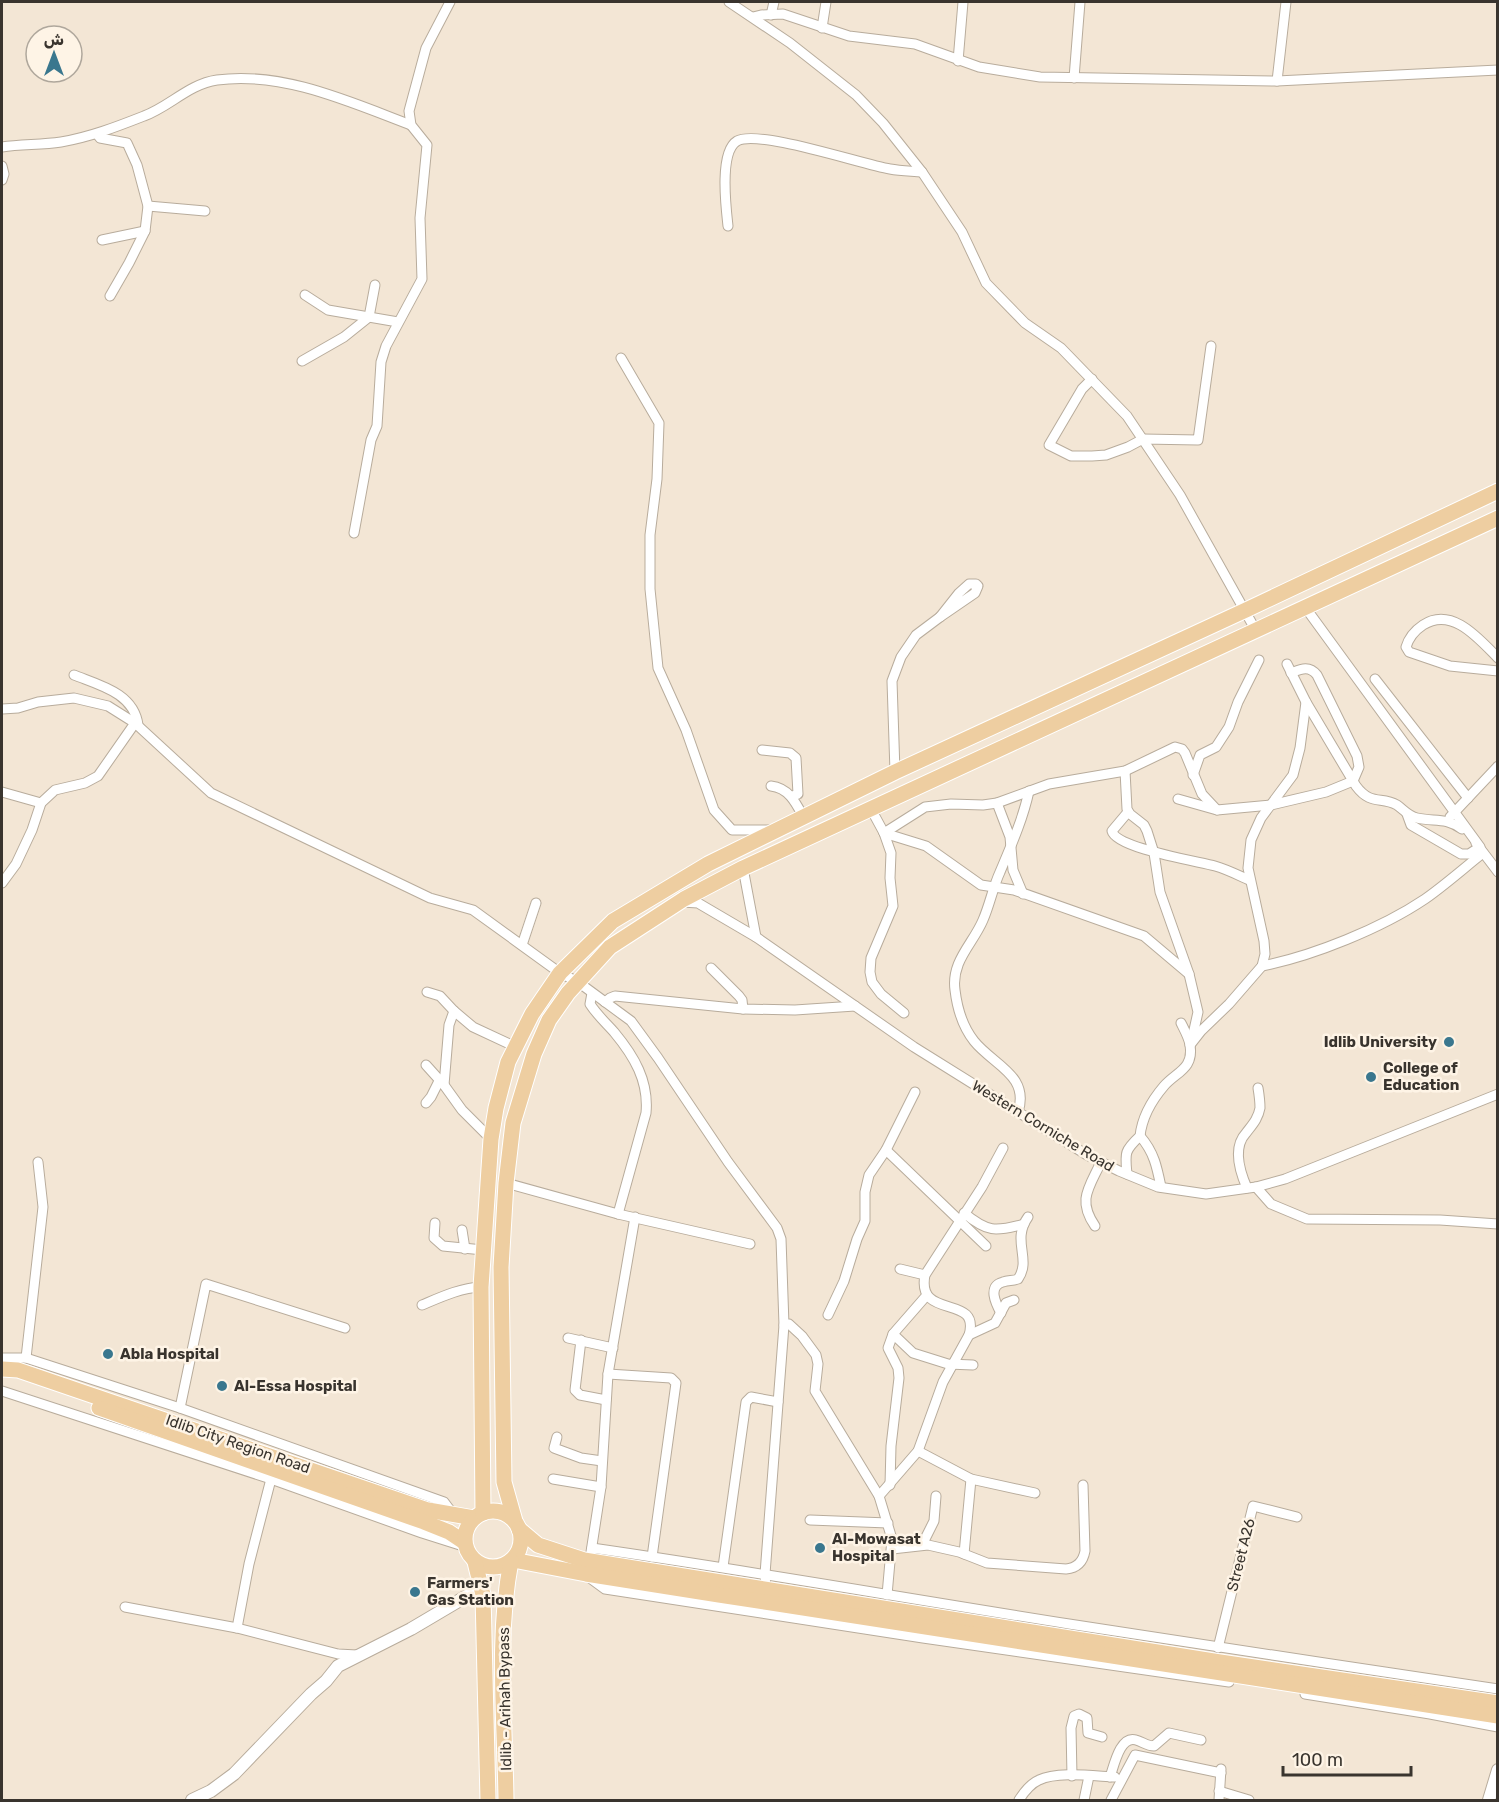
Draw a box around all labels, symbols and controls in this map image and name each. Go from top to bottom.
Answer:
north arrow [24,24,84,84]
text: ش [44,30,64,49]
place label: Idlib University [1324,1033,1437,1051]
marker: Idlib University [1442,1035,1456,1049]
place label: College of Education [1383,1059,1459,1094]
marker: College of Education [1364,1070,1378,1084]
street label: Western Corniche Road [969,1076,1117,1176]
place label: Abla Hospital [120,1345,219,1363]
marker: Abla Hospital [101,1347,115,1361]
place label: Al-Essa Hospital [234,1377,357,1395]
marker: Al-Essa Hospital [215,1379,229,1393]
street label: Idlib City Region Road [163,1411,313,1477]
street label: Street A26 [1223,1517,1259,1593]
place label: Al-Mowasat Hospital [832,1530,921,1565]
marker: Al-Mowasat Hospital [813,1541,827,1555]
place label: Farmers' Gas Station [427,1574,514,1609]
marker: Farmers' Gas Station [408,1585,422,1599]
street label: Idlib - Arihah Bypass [495,1627,515,1771]
scale bar [1283,1739,1410,1777]
text: 100 m [1292,1749,1343,1771]

